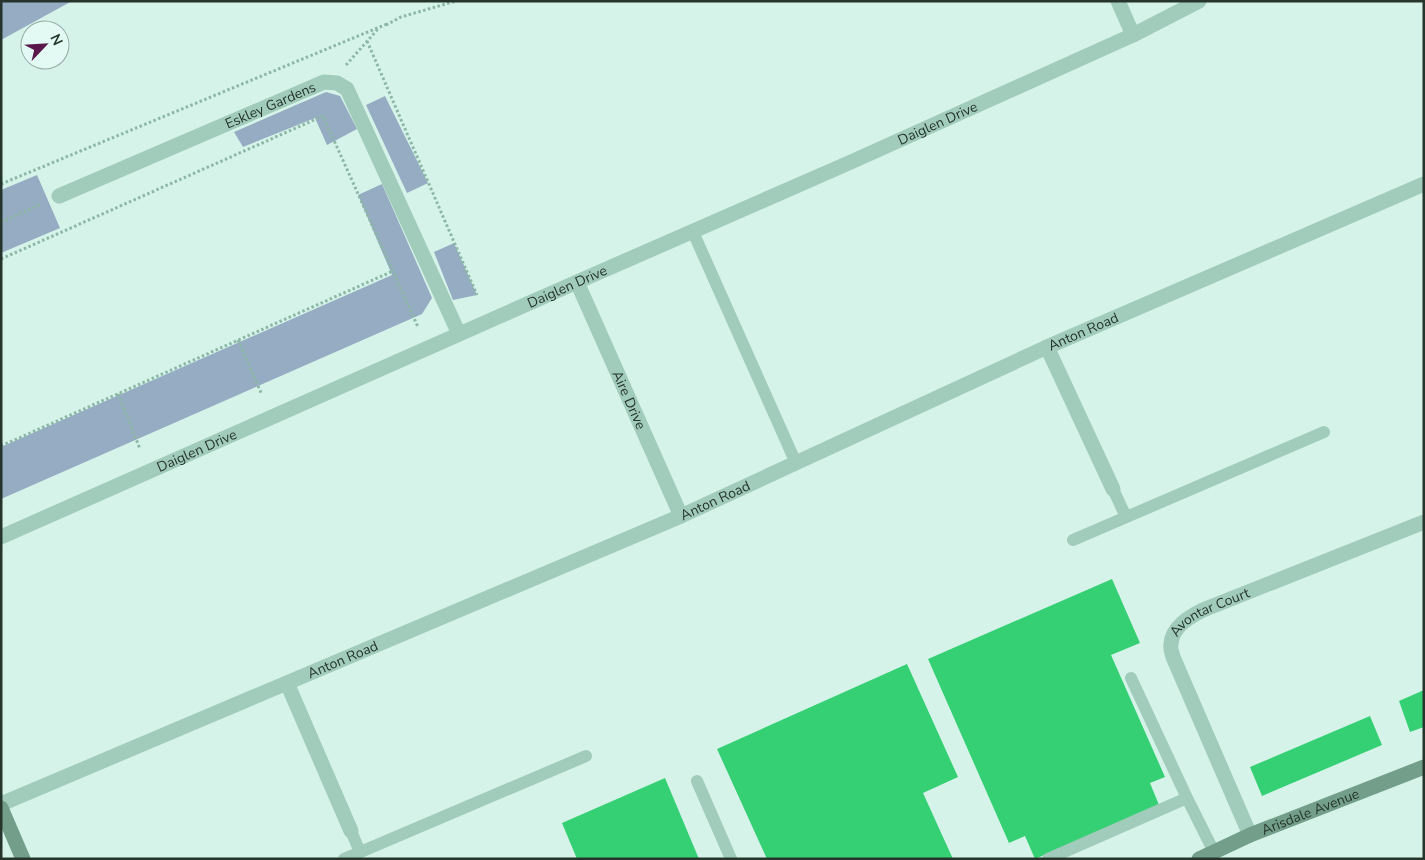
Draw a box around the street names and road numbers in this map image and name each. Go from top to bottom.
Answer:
street label: Eskley Gardens [222,78,319,133]
street label: Daiglen Drive [895,97,981,150]
street label: Daiglen Drive [524,261,610,313]
street label: Anton Road [1045,308,1122,355]
street label: Aire Drive [608,368,650,433]
street label: Daiglen Drive [154,425,240,477]
street label: Anton Road [677,476,753,525]
street label: Avontar Court [1165,583,1252,640]
street label: Anton Road [305,636,381,683]
street label: Arisdale Avenue [1259,784,1362,840]

